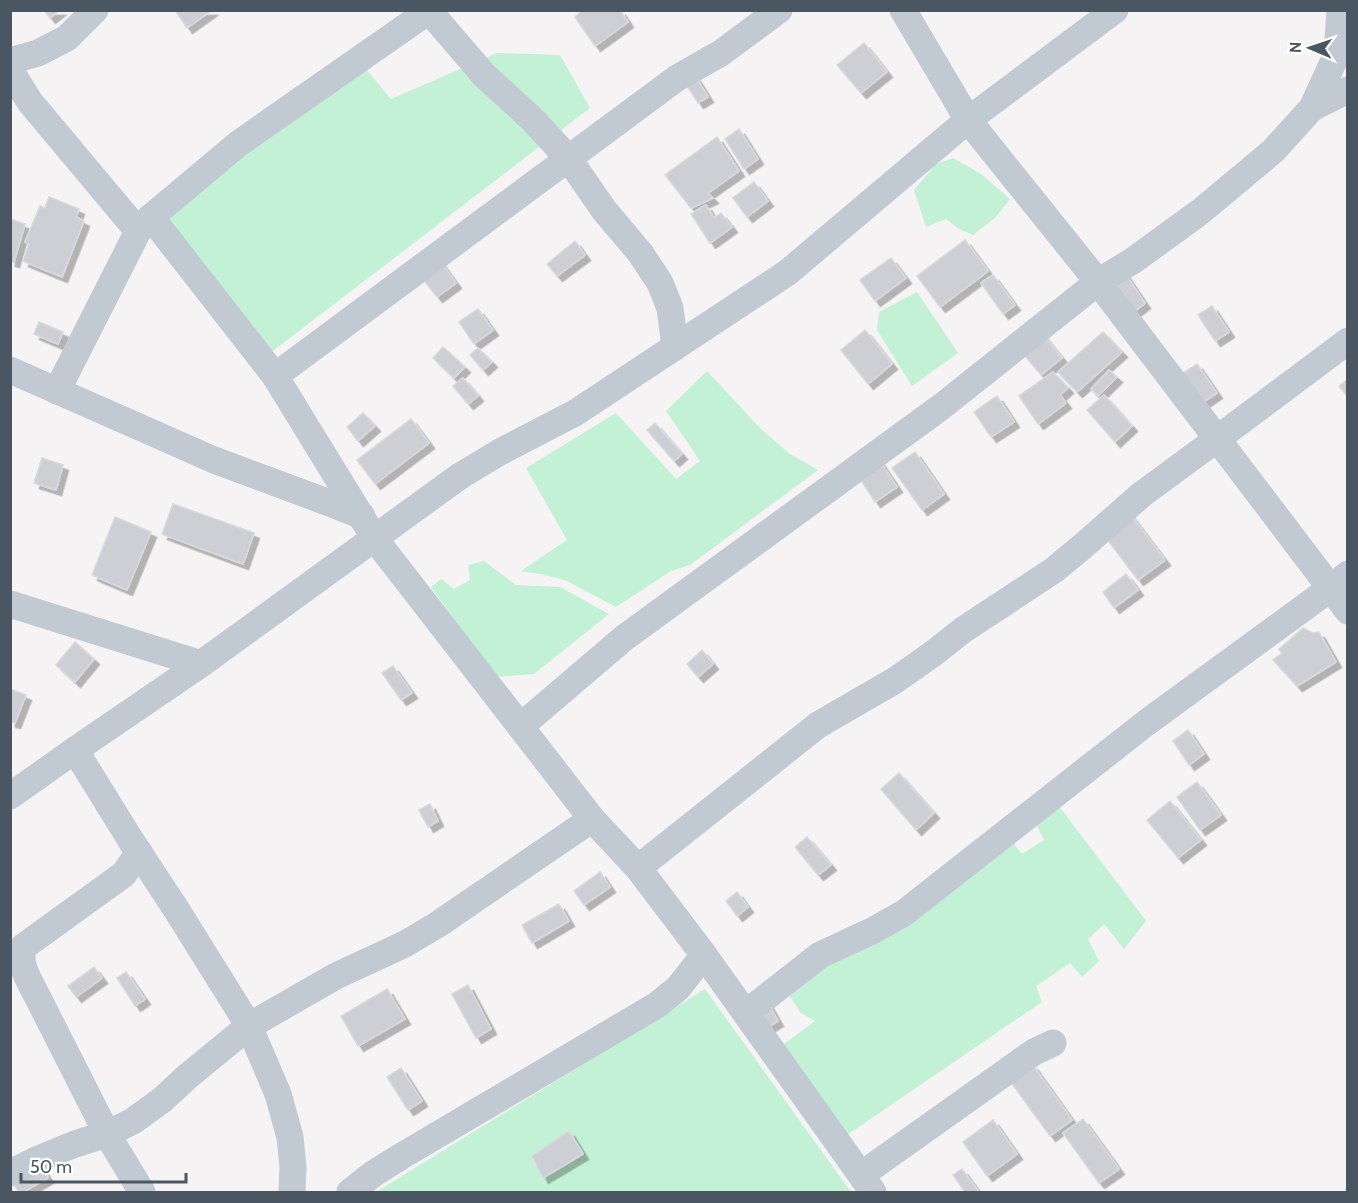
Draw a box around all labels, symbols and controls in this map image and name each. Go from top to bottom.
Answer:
north arrow [1280,18,1340,78]
text: N [1286,42,1305,53]
scale bar [21,1146,186,1184]
text: 50 m [30,1156,72,1178]

